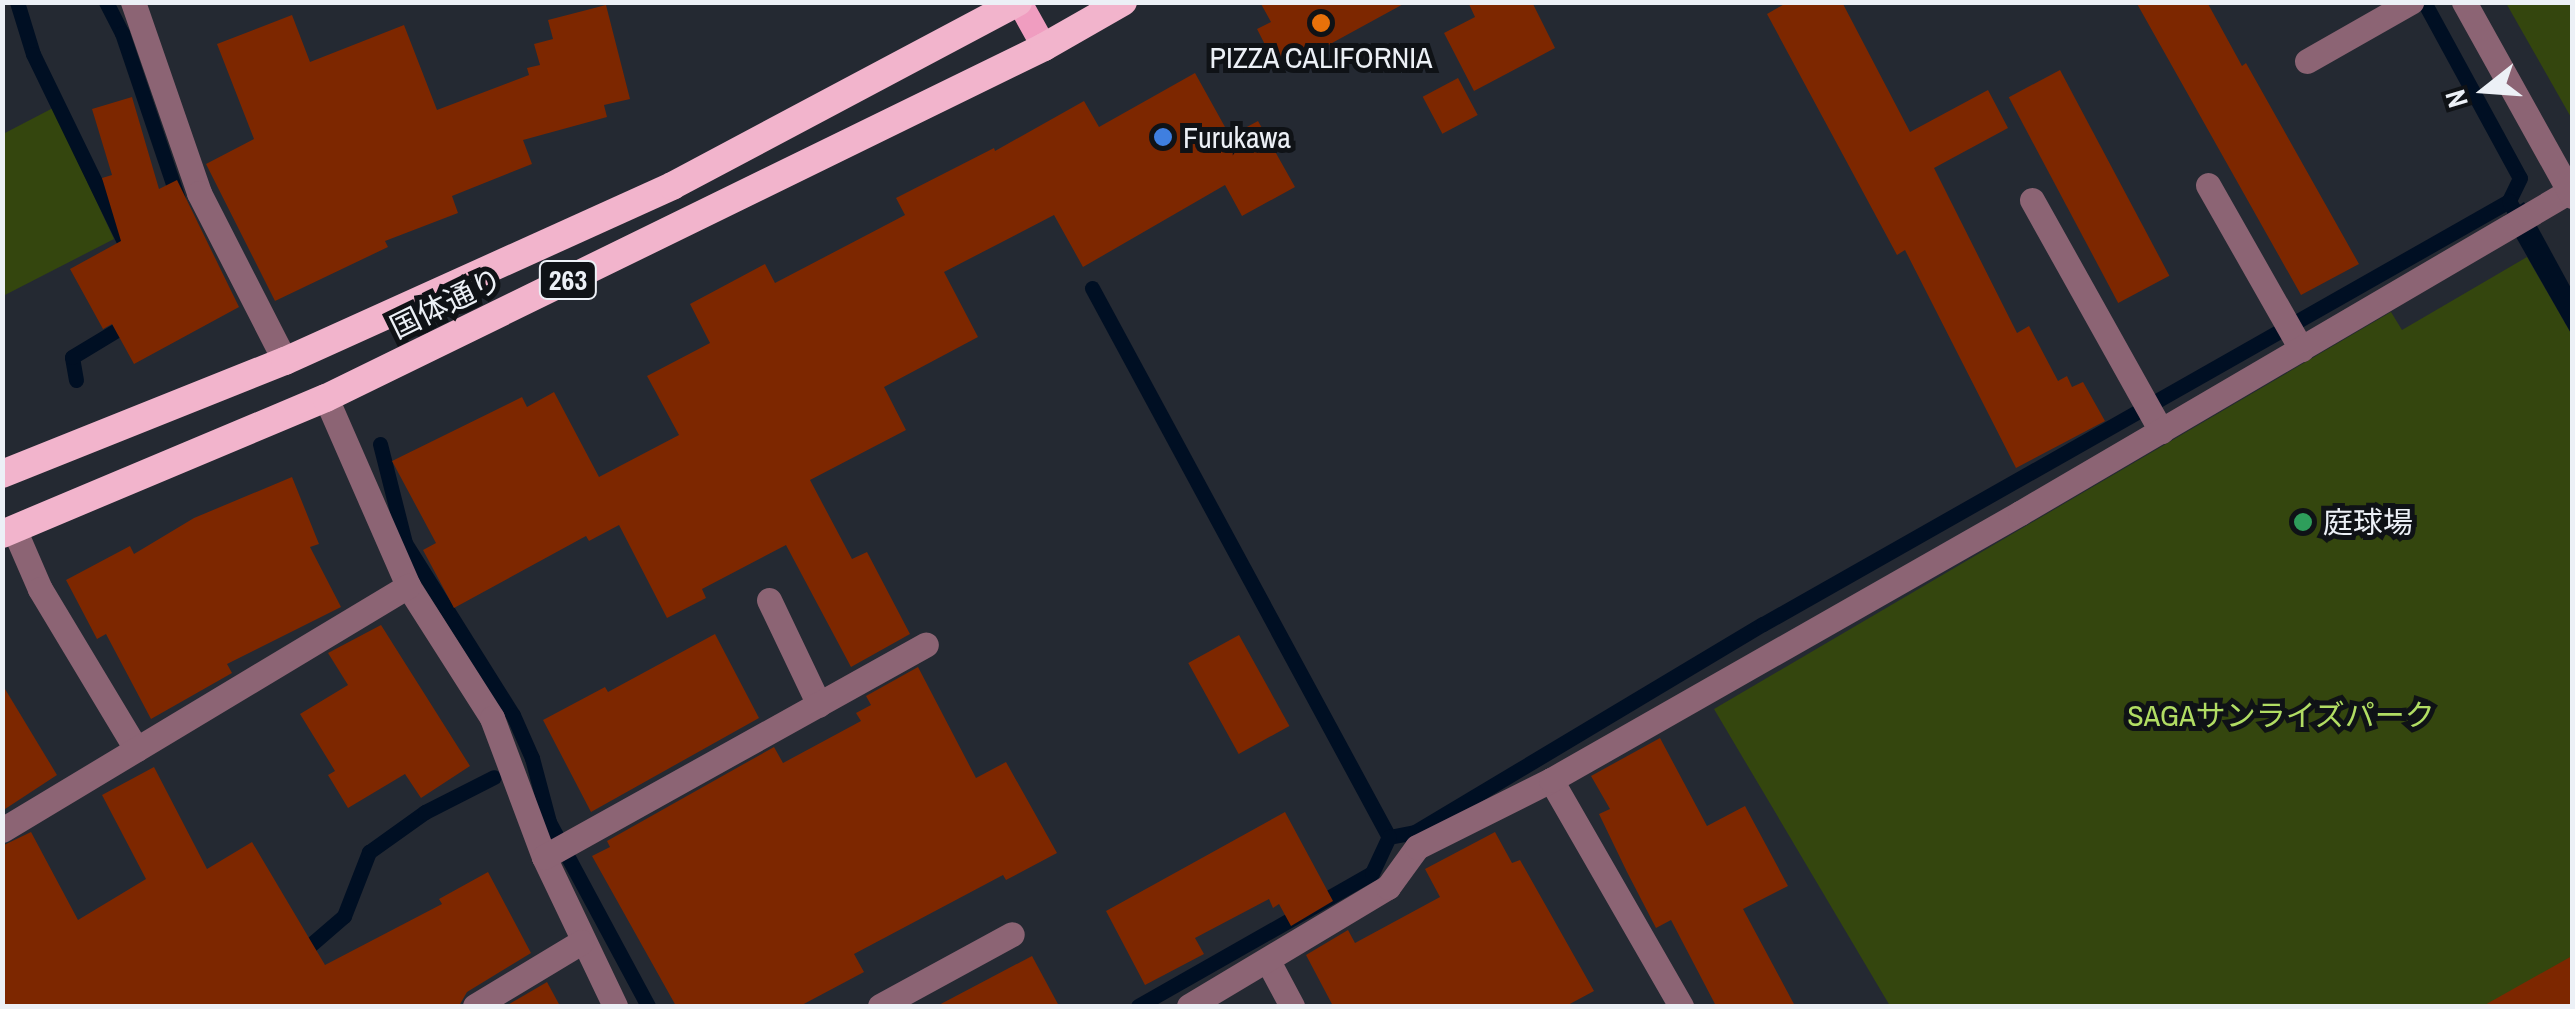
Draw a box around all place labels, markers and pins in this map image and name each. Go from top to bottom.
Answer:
marker: PIZZA CALIFORNIA [1310,12,1332,34]
place label: PIZZA CALIFORNIA [1209,39,1433,75]
place label: Furukawa [1183,119,1291,155]
marker: Furukawa [1152,126,1174,148]
place label: 庭球場 [2323,504,2413,540]
marker: 庭球場 [2292,511,2314,533]

